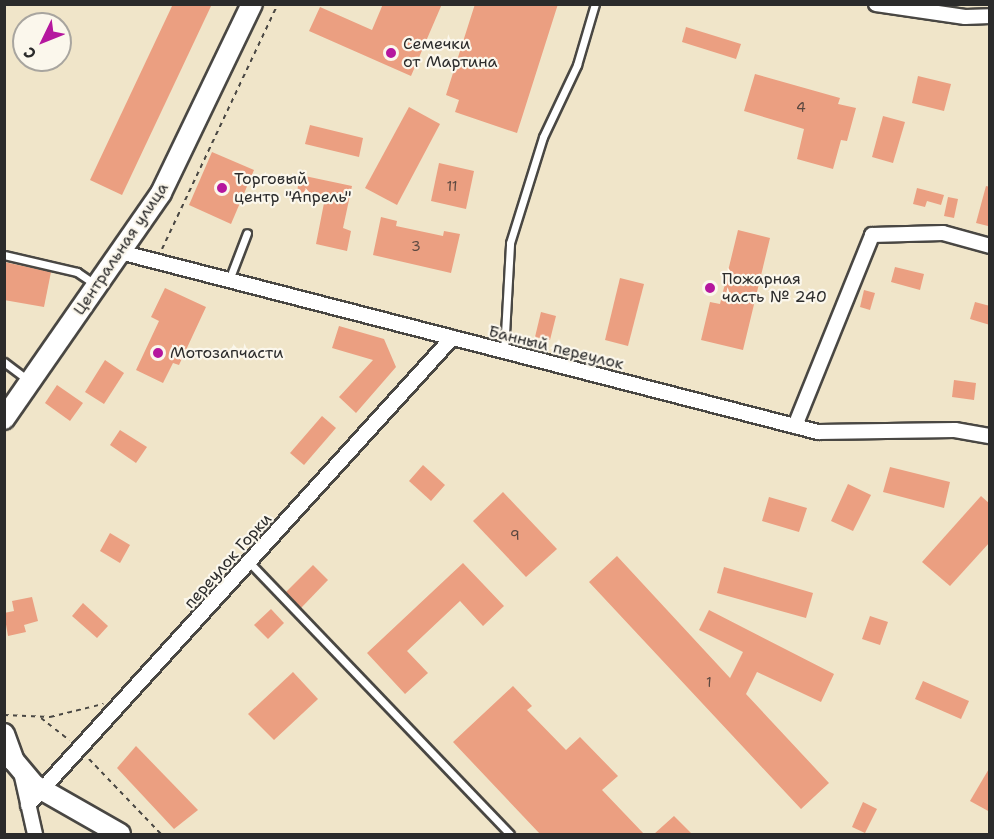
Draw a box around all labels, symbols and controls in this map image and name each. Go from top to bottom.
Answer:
north arrow [12,12,72,72]
place label: Семечки от Мартина [403,34,497,72]
text: С [19,43,41,64]
marker: Семечки от Мартина [384,46,398,60]
house number: 4 [796,99,806,115]
place label: Торговый центр "Апрель" [234,169,352,207]
house number: 11 [446,178,458,194]
street label: Центральная улица [70,179,172,319]
marker: Торговый центр "Апрель" [215,181,229,195]
house number: 3 [411,238,421,254]
place label: Пожарная часть № 240 [722,269,827,307]
marker: Пожарная часть № 240 [703,281,717,295]
street label: Банный переулок [486,322,626,374]
place label: Мотозапчасти [170,343,283,363]
marker: Мотозапчасти [151,346,165,360]
street label: переулок Горки [180,509,276,613]
house number: 9 [510,527,520,543]
house number: 1 [706,674,712,690]

